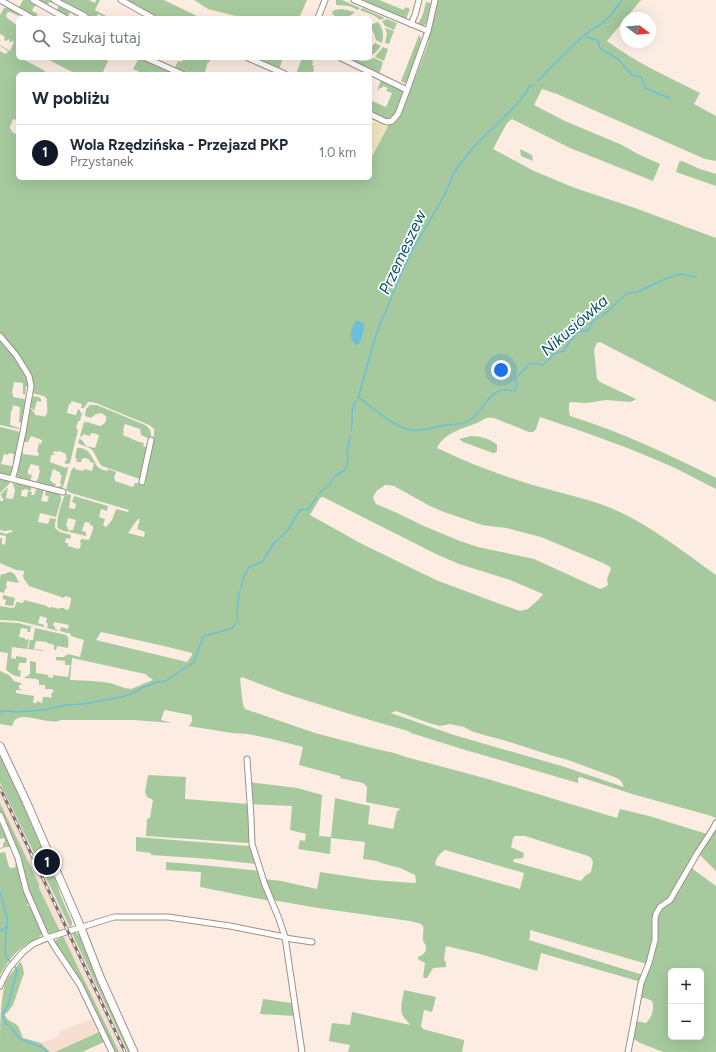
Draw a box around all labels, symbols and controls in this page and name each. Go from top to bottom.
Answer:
north arrow [620,12,656,48]
search box [16,16,372,60]
icon: search [30,27,52,49]
text: Szukaj tutaj [62,29,141,47]
text: W pobliżu [32,88,109,108]
text: Wola Rzędzińska - Przejazd PKP [70,136,288,154]
text: 1 [42,145,48,160]
text: 1.0 km [319,145,356,160]
text: Przystanek [70,154,133,169]
water label: Przemeszew [375,206,431,297]
water label: Nikusiówka [537,291,612,360]
your location [491,360,511,380]
pin: 1 [34,847,60,877]
map controls [668,968,704,1040]
button: + [668,968,704,1004]
button: − [668,1004,704,1040]

